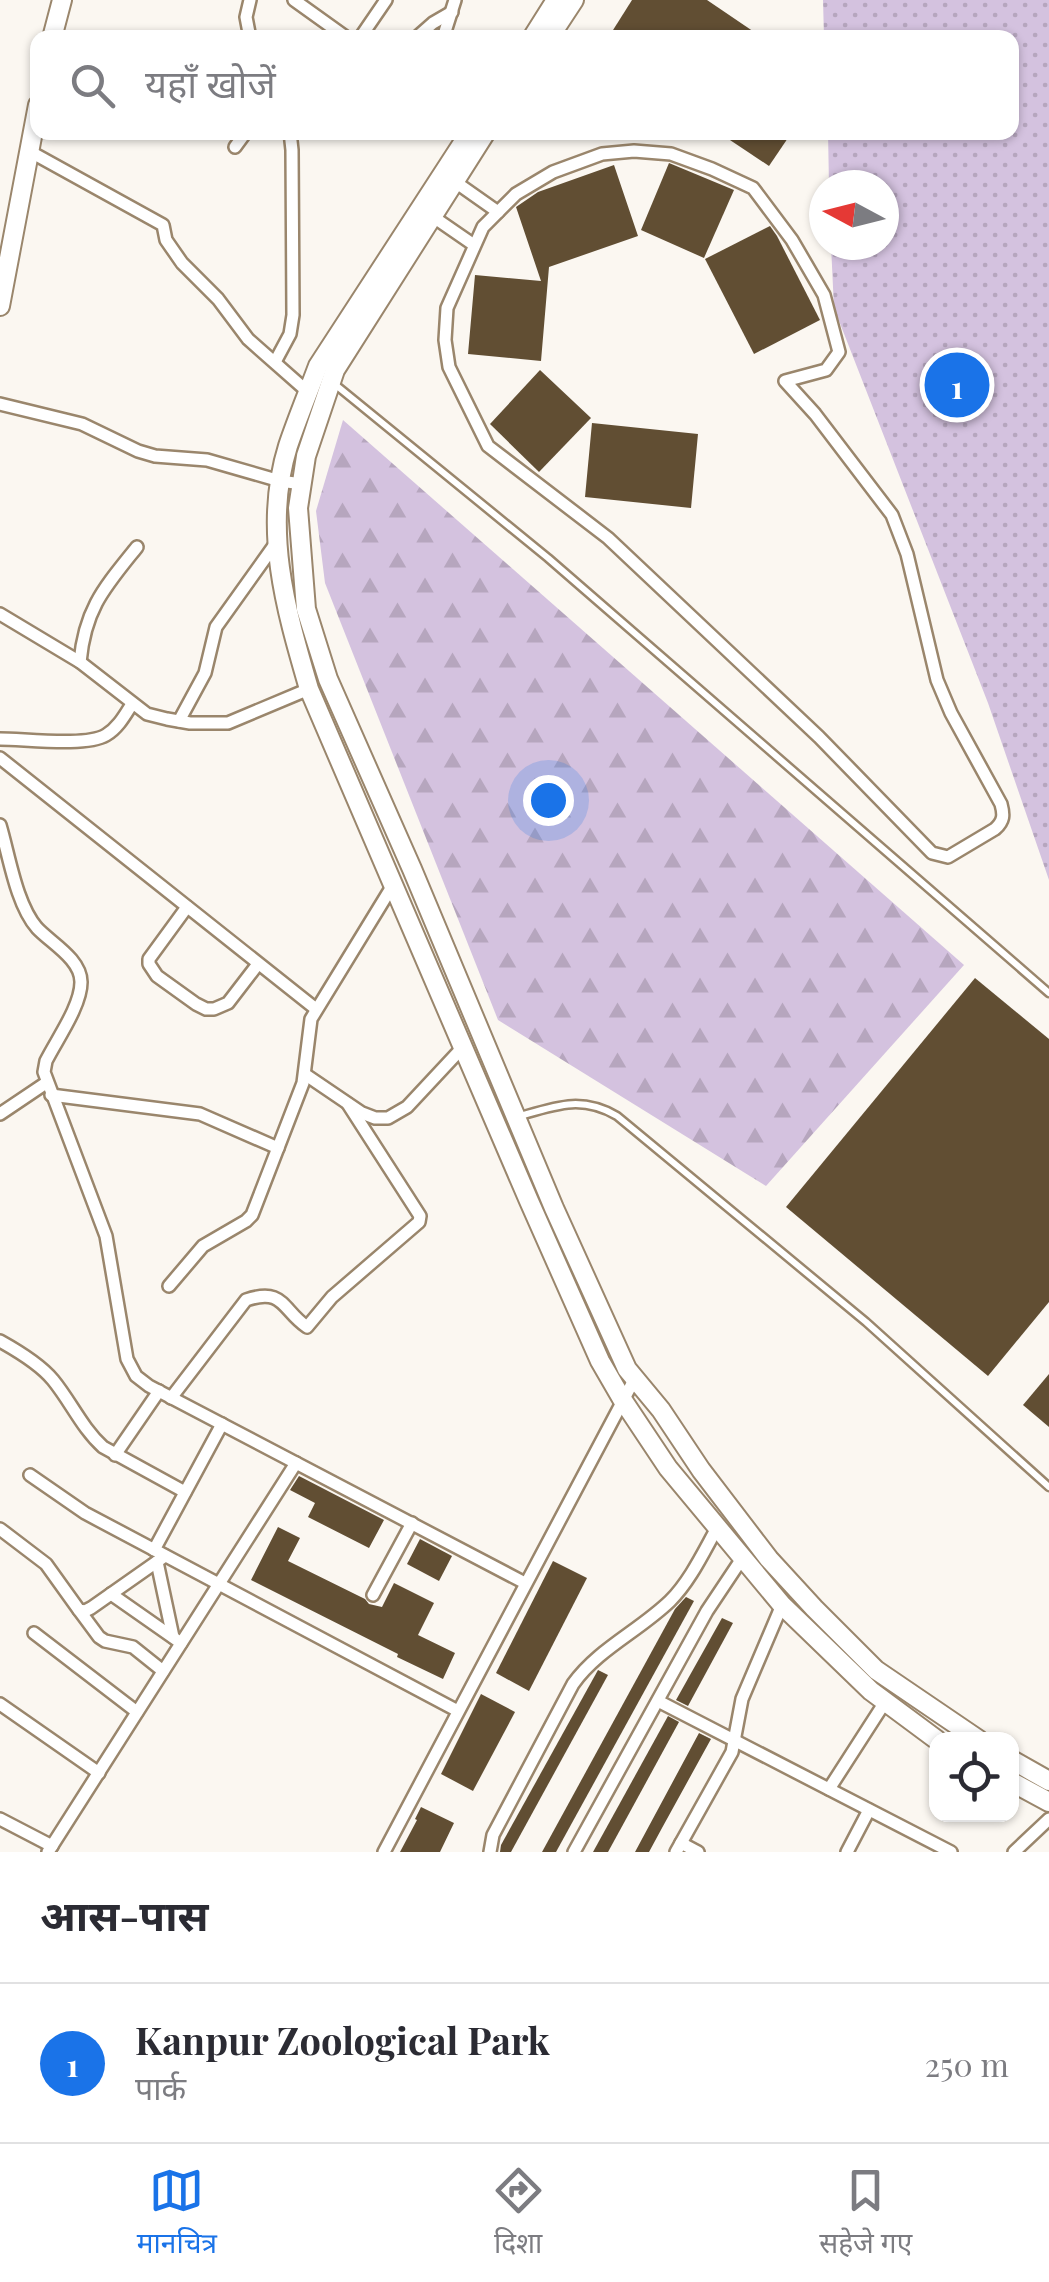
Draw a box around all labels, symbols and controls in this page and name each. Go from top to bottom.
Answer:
search box [30,30,1019,140]
text: यहाँ खोजें [145,57,276,108]
icon: search [65,58,120,113]
north arrow [809,170,899,260]
pin: 1 [924,348,990,422]
your location [523,775,574,826]
map controls [929,1732,1019,1822]
button: locate [929,1732,1019,1822]
text: आस-पास [40,1886,209,1942]
text: Kanpur Zoological Park [135,2014,550,2065]
text: 1 [66,2042,79,2085]
text: 250 m [925,2042,1009,2085]
text: पार्क [135,2065,186,2108]
tab: मानचित्र [137,2163,217,2264]
tab: दिशा [491,2163,546,2264]
tab: सहेजे गए [819,2163,912,2264]

